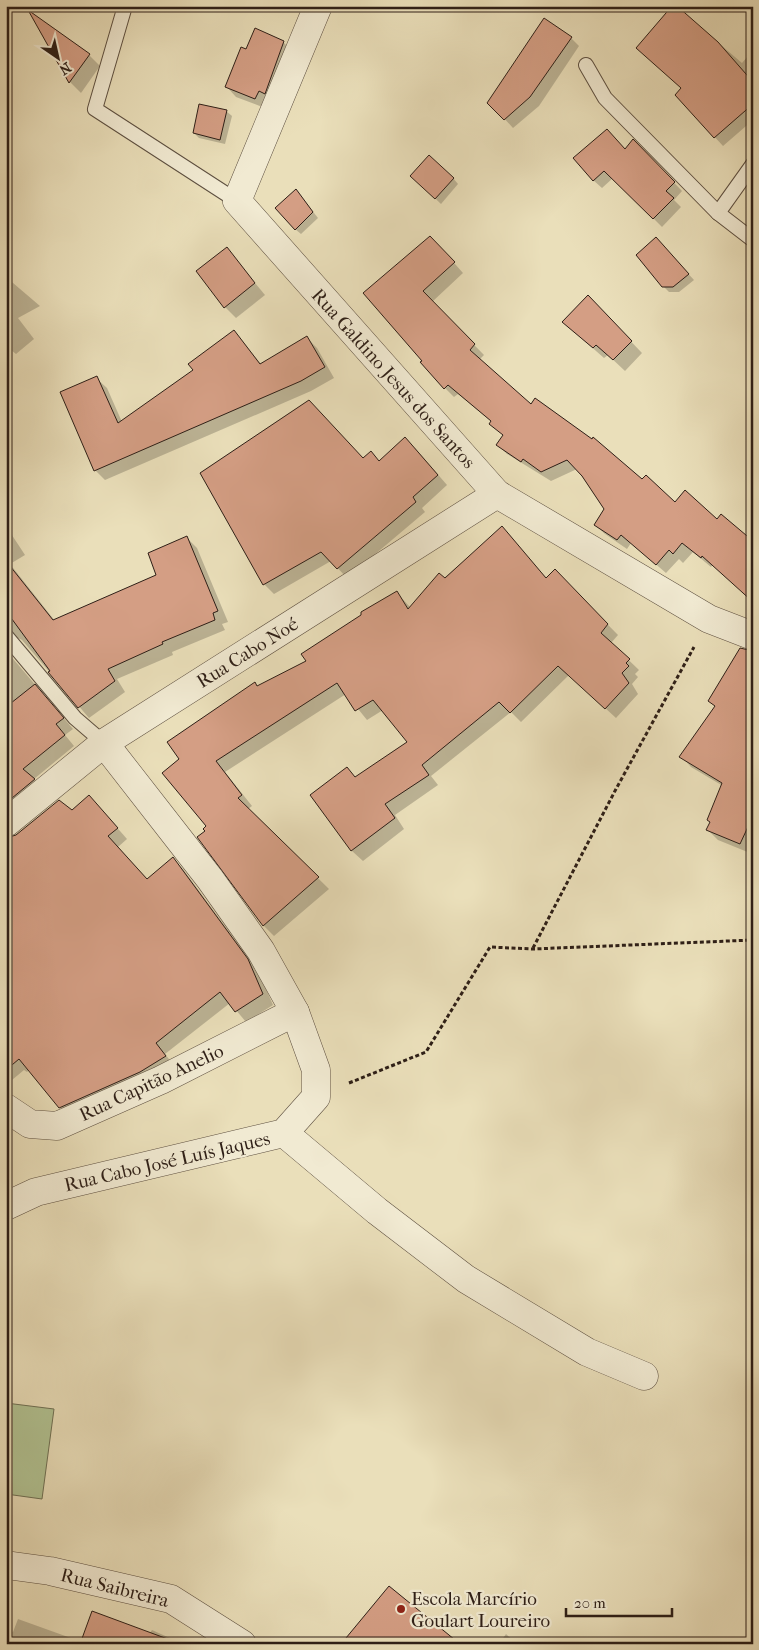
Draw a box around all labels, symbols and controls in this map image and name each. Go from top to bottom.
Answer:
north arrow [32,32,82,82]
text: N [56,58,74,79]
street label: Rua Galdino Jesus dos Santos [307,284,480,473]
street label: Rua Cabo Noé [193,613,302,693]
street label: Rua Capitão Anelio [76,1040,227,1126]
street label: Rua Cabo José Luís Jaques [62,1128,272,1196]
street label: Rua Saibreira [58,1564,171,1612]
scale bar [566,1585,673,1617]
place label: Escola Marcírio Goulart Loureiro [411,1588,550,1632]
text: 20 m [574,1594,606,1612]
marker: Escola Marcírio Goulart Loureiro [395,1603,407,1615]

